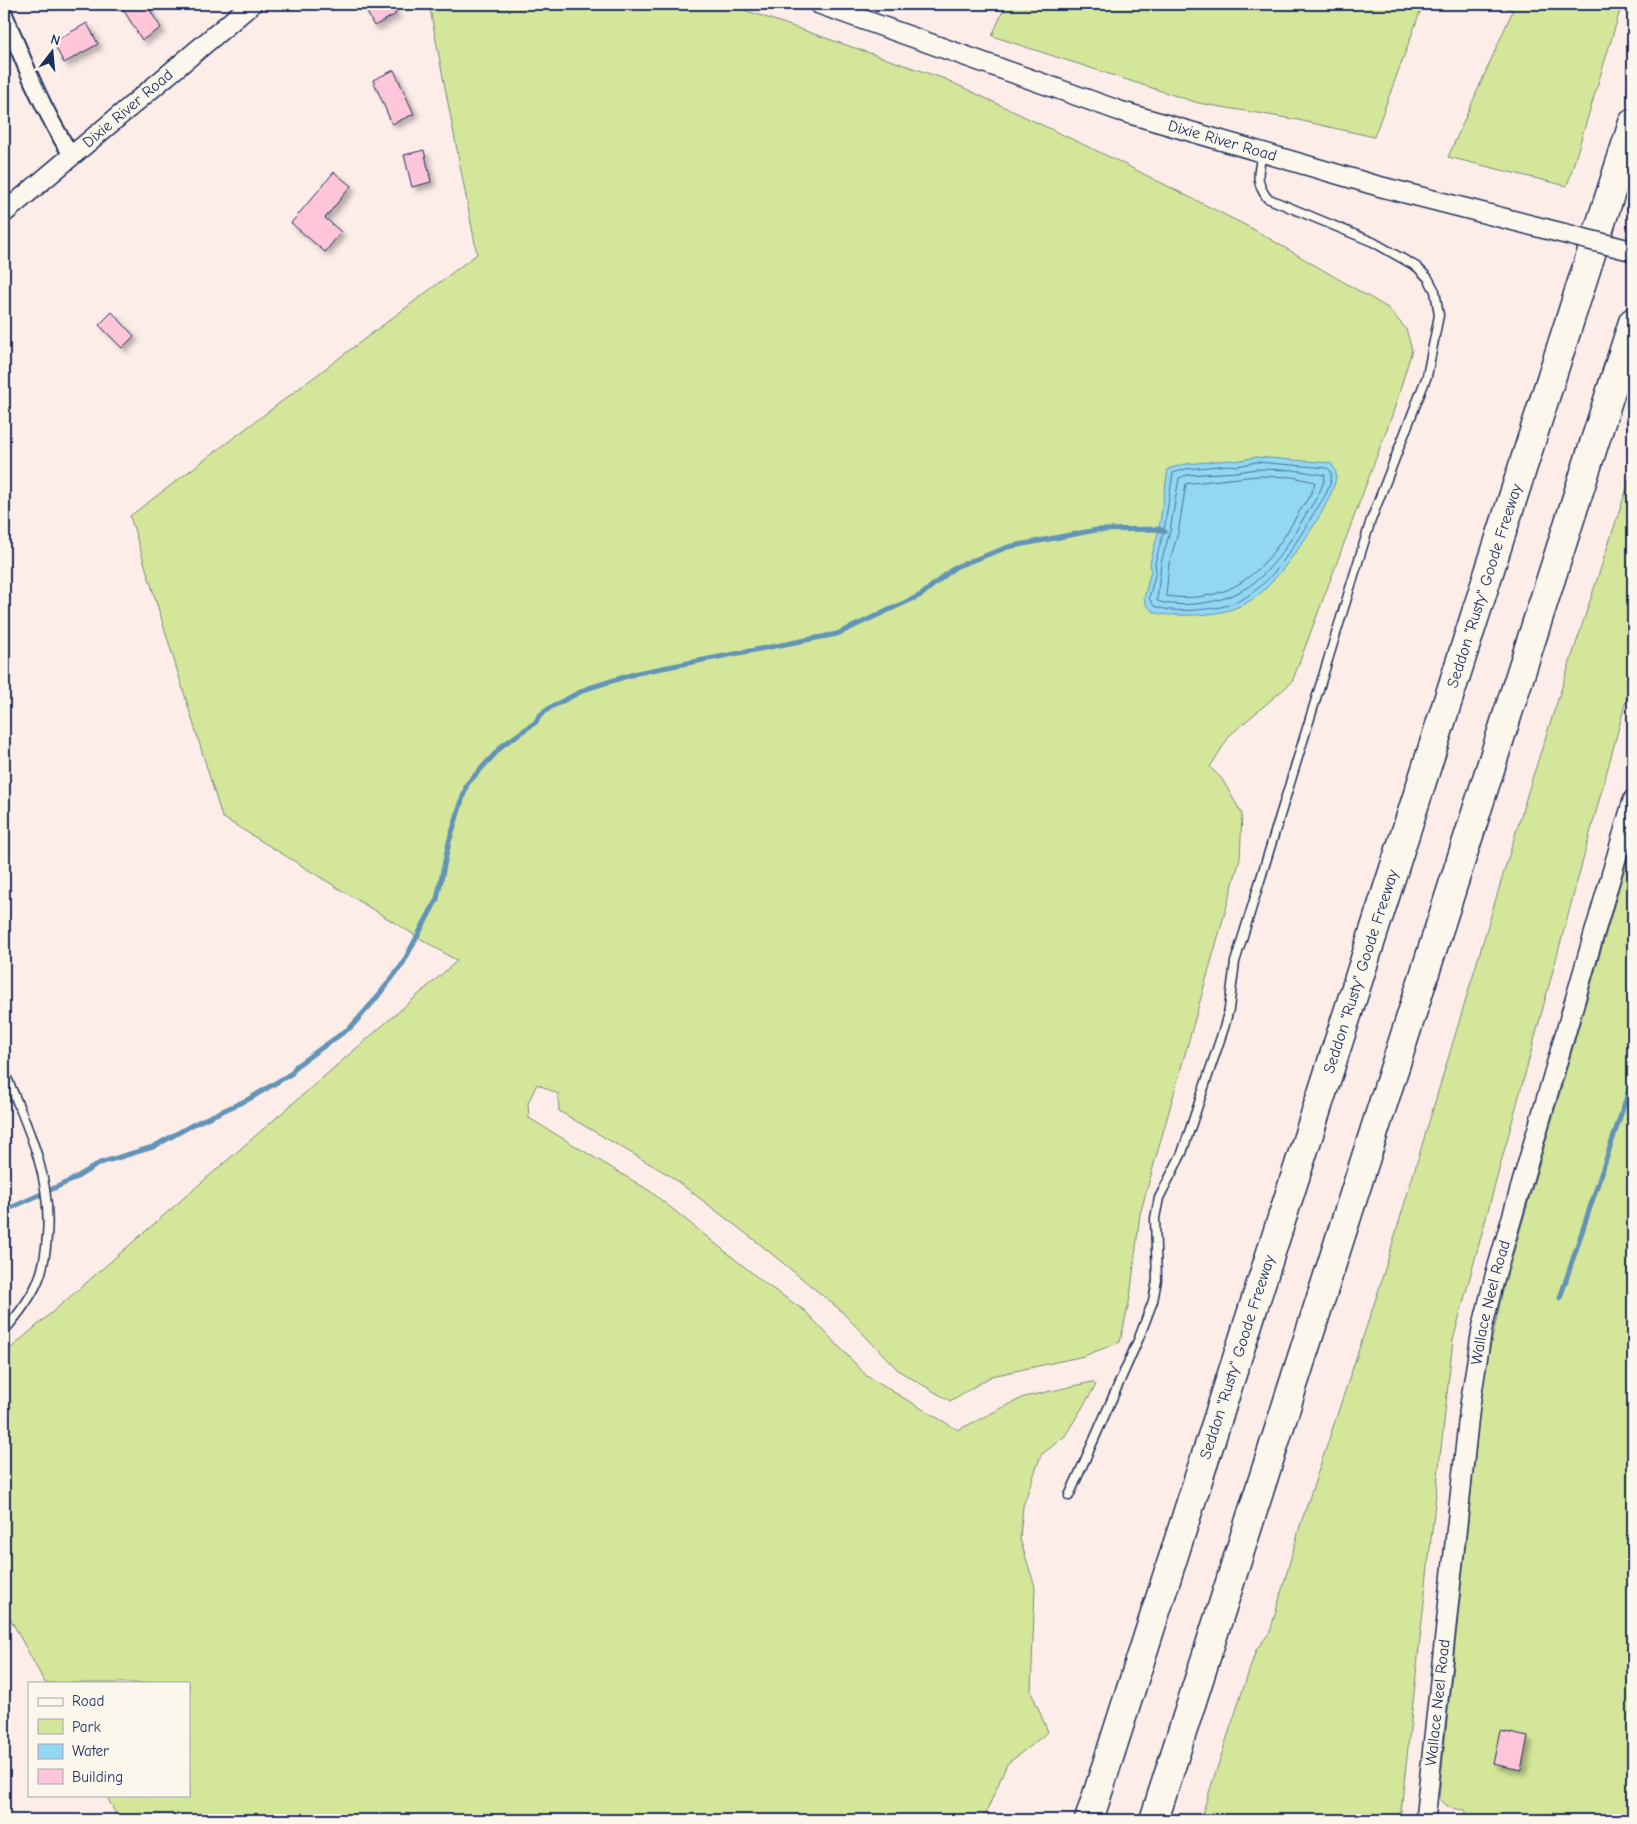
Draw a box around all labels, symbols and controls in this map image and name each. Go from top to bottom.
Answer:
north arrow [28,28,78,78]
text: N [49,31,62,49]
street label: Dixie River Road [79,66,177,152]
street label: Dixie River Road [1166,116,1279,165]
street label: Seddon "Rusty" Goode Freeway [1444,481,1526,690]
street label: Seddon "Rusty" Goode Freeway [1320,866,1402,1076]
street label: Wallace Neel Road [1467,1238,1514,1366]
street label: Seddon "Rusty" Goode Freeway [1196,1252,1279,1461]
street label: Wallace Neel Road [1422,1638,1454,1767]
legend [28,1682,190,1796]
text: Road [72,1692,104,1710]
text: Park [72,1718,101,1736]
text: Water [72,1742,109,1760]
text: Building [72,1768,123,1786]

